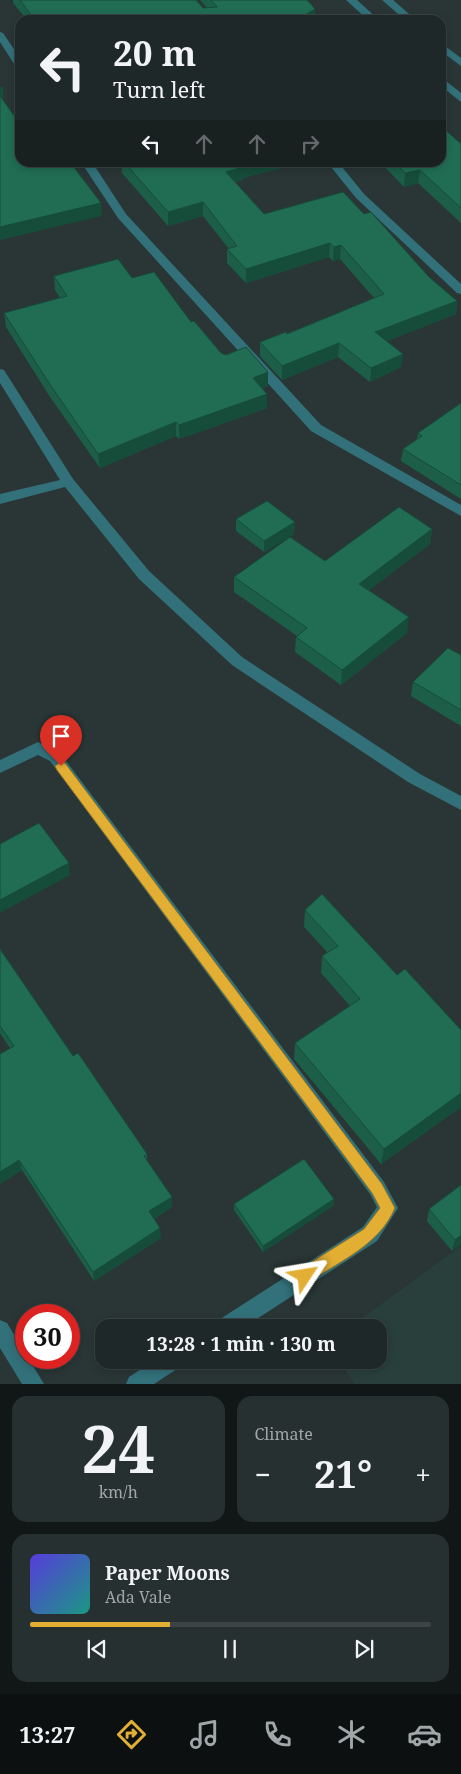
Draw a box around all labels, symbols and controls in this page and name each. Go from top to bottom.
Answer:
text: 20 m [113,29,196,76]
icon: left [30,35,95,100]
text: Turn left [113,74,205,104]
icon: left [137,130,165,158]
icon: ahead [190,130,218,158]
icon: ahead [243,130,271,158]
icon: right [296,130,324,158]
pin [40,715,82,766]
icon: arrive [47,722,75,750]
position arrow [278,1249,330,1301]
speed limit sign: 30 [15,1304,80,1369]
text: 13:28 · 1 min · 130 m [146,1331,336,1357]
text: 24 [82,1404,155,1492]
text: Climate [255,1423,313,1445]
text: 21° [314,1447,372,1499]
text: − [255,1455,271,1493]
text: + [415,1455,431,1493]
text: km/h [99,1481,138,1503]
text: Paper Moons [105,1560,230,1586]
text: Ada Vale [105,1586,171,1608]
icon: previous [83,1635,111,1663]
icon: pause [216,1635,244,1663]
icon: next [350,1635,378,1663]
icon: directions [114,1717,149,1752]
icon: music [187,1717,222,1752]
icon: phone [260,1717,295,1752]
icon: climate [334,1717,369,1752]
icon: car [407,1717,442,1752]
text: 13:27 [19,1719,76,1749]

